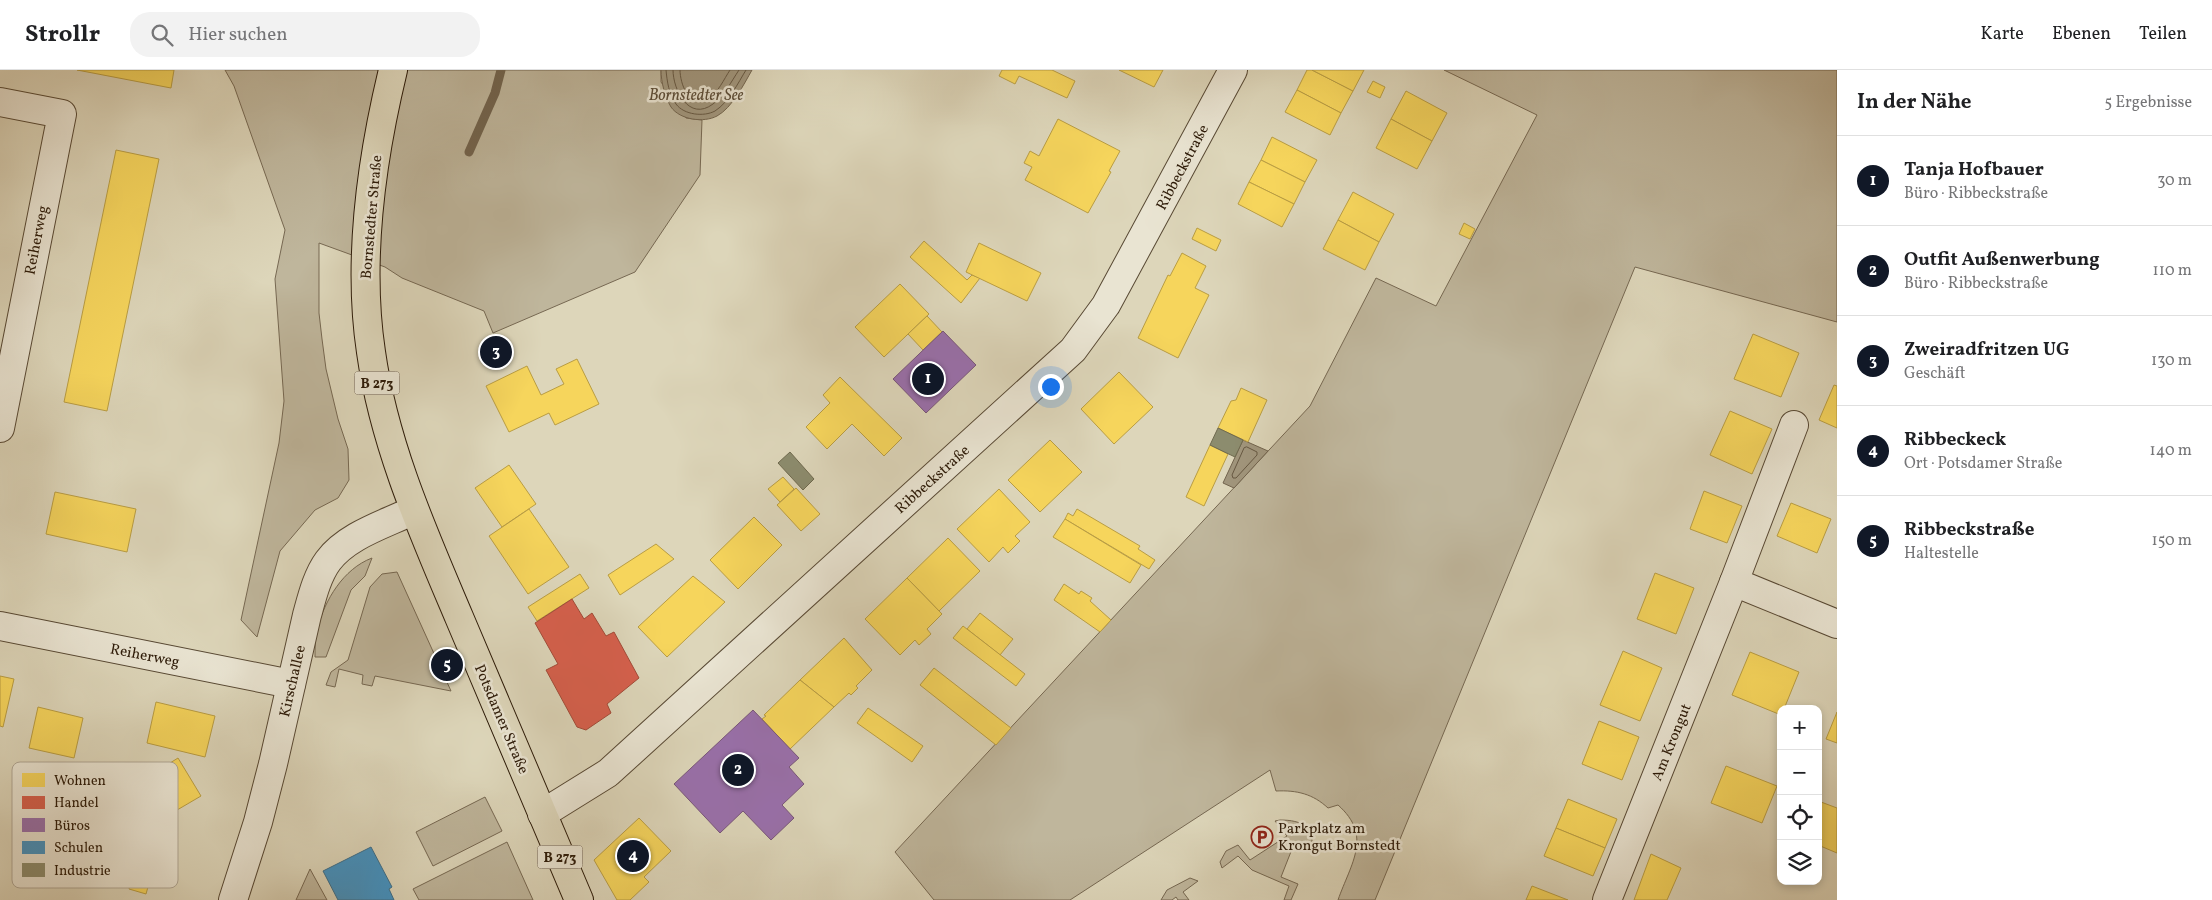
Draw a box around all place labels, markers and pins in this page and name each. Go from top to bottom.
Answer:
pin: 3 [480,333,512,371]
pin: 1 [912,360,944,398]
pin: 5 [431,646,463,684]
pin: 2 [722,751,754,789]
place label: Parkplatz am Krongut Bornstedt [1278,819,1401,857]
parking icon: Parkplatz am Krongut Bornstedt [1250,825,1274,849]
pin: 4 [617,837,649,875]

